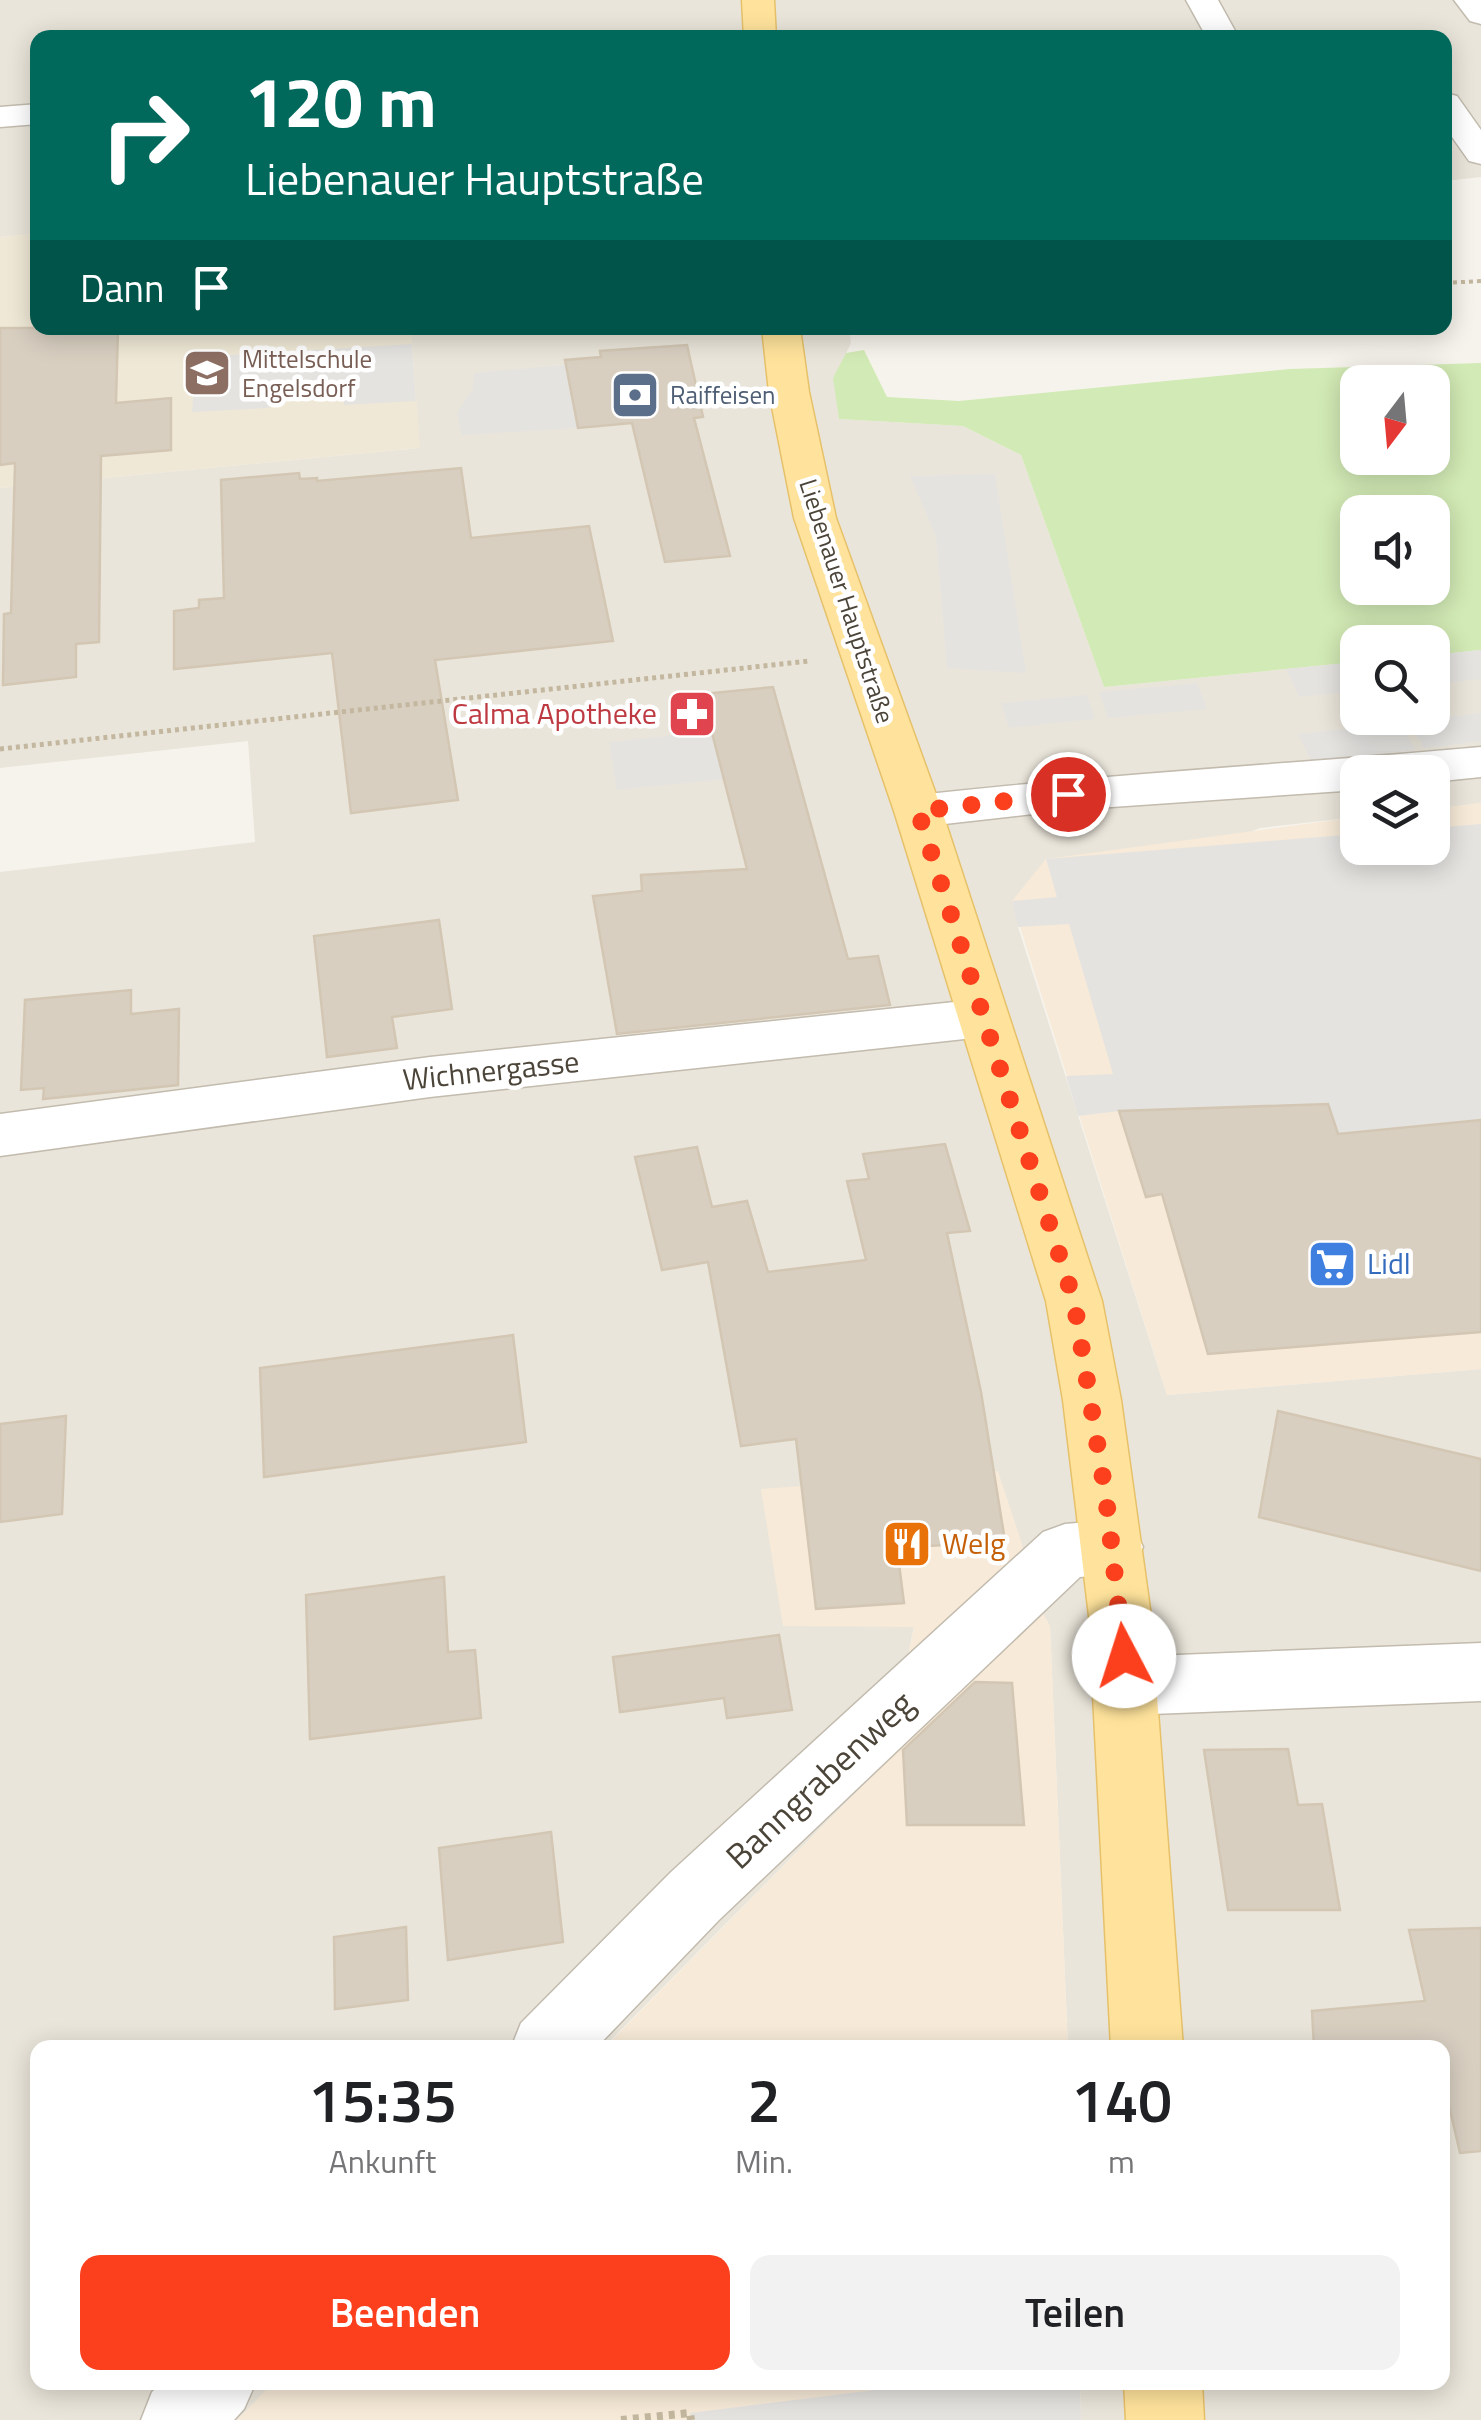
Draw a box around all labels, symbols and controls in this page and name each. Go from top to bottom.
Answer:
text: 120 m [245,48,437,154]
icon: right [80,70,210,200]
text: Liebenauer Hauptstraße [245,144,704,212]
text: Dann [80,259,164,317]
icon: arrive [184,260,239,315]
place label: Mittelschule Engelsdorf [242,340,372,407]
school or university icon: Mittelschule Engelsdorf [181,347,233,399]
north arrow [1340,365,1450,475]
map controls [1340,365,1450,865]
bank icon: Raiffeisen [609,369,661,421]
place label: Raiffeisen [670,376,776,414]
street label: Liebenauer Hauptstraße [790,474,904,728]
button: sound [1340,495,1450,605]
button: search [1340,625,1450,735]
pharmacy icon: Calma Apotheke [666,688,718,740]
place label: Calma Apotheke [452,690,657,736]
pin [1026,752,1111,837]
button: layers [1340,755,1450,865]
icon: arrive [1041,767,1096,822]
street label: Wichnergasse [400,1038,581,1102]
supermarket icon: Lidl [1306,1238,1358,1290]
place label: Lidl [1367,1240,1411,1286]
restaurant icon: Welg [881,1518,933,1570]
place label: Welg [942,1520,1005,1566]
position arrow [1072,1604,1176,1708]
street label: Banngrabenweg [713,1677,926,1881]
text: 15:35 [308,2054,457,2145]
text: 2 [747,2054,781,2145]
text: 140 [1071,2054,1172,2145]
text: Ankunft [329,2137,436,2185]
text: Min. [735,2137,793,2185]
text: m [1108,2137,1135,2185]
button: Beenden [80,2255,730,2370]
button: Teilen [750,2255,1400,2370]

